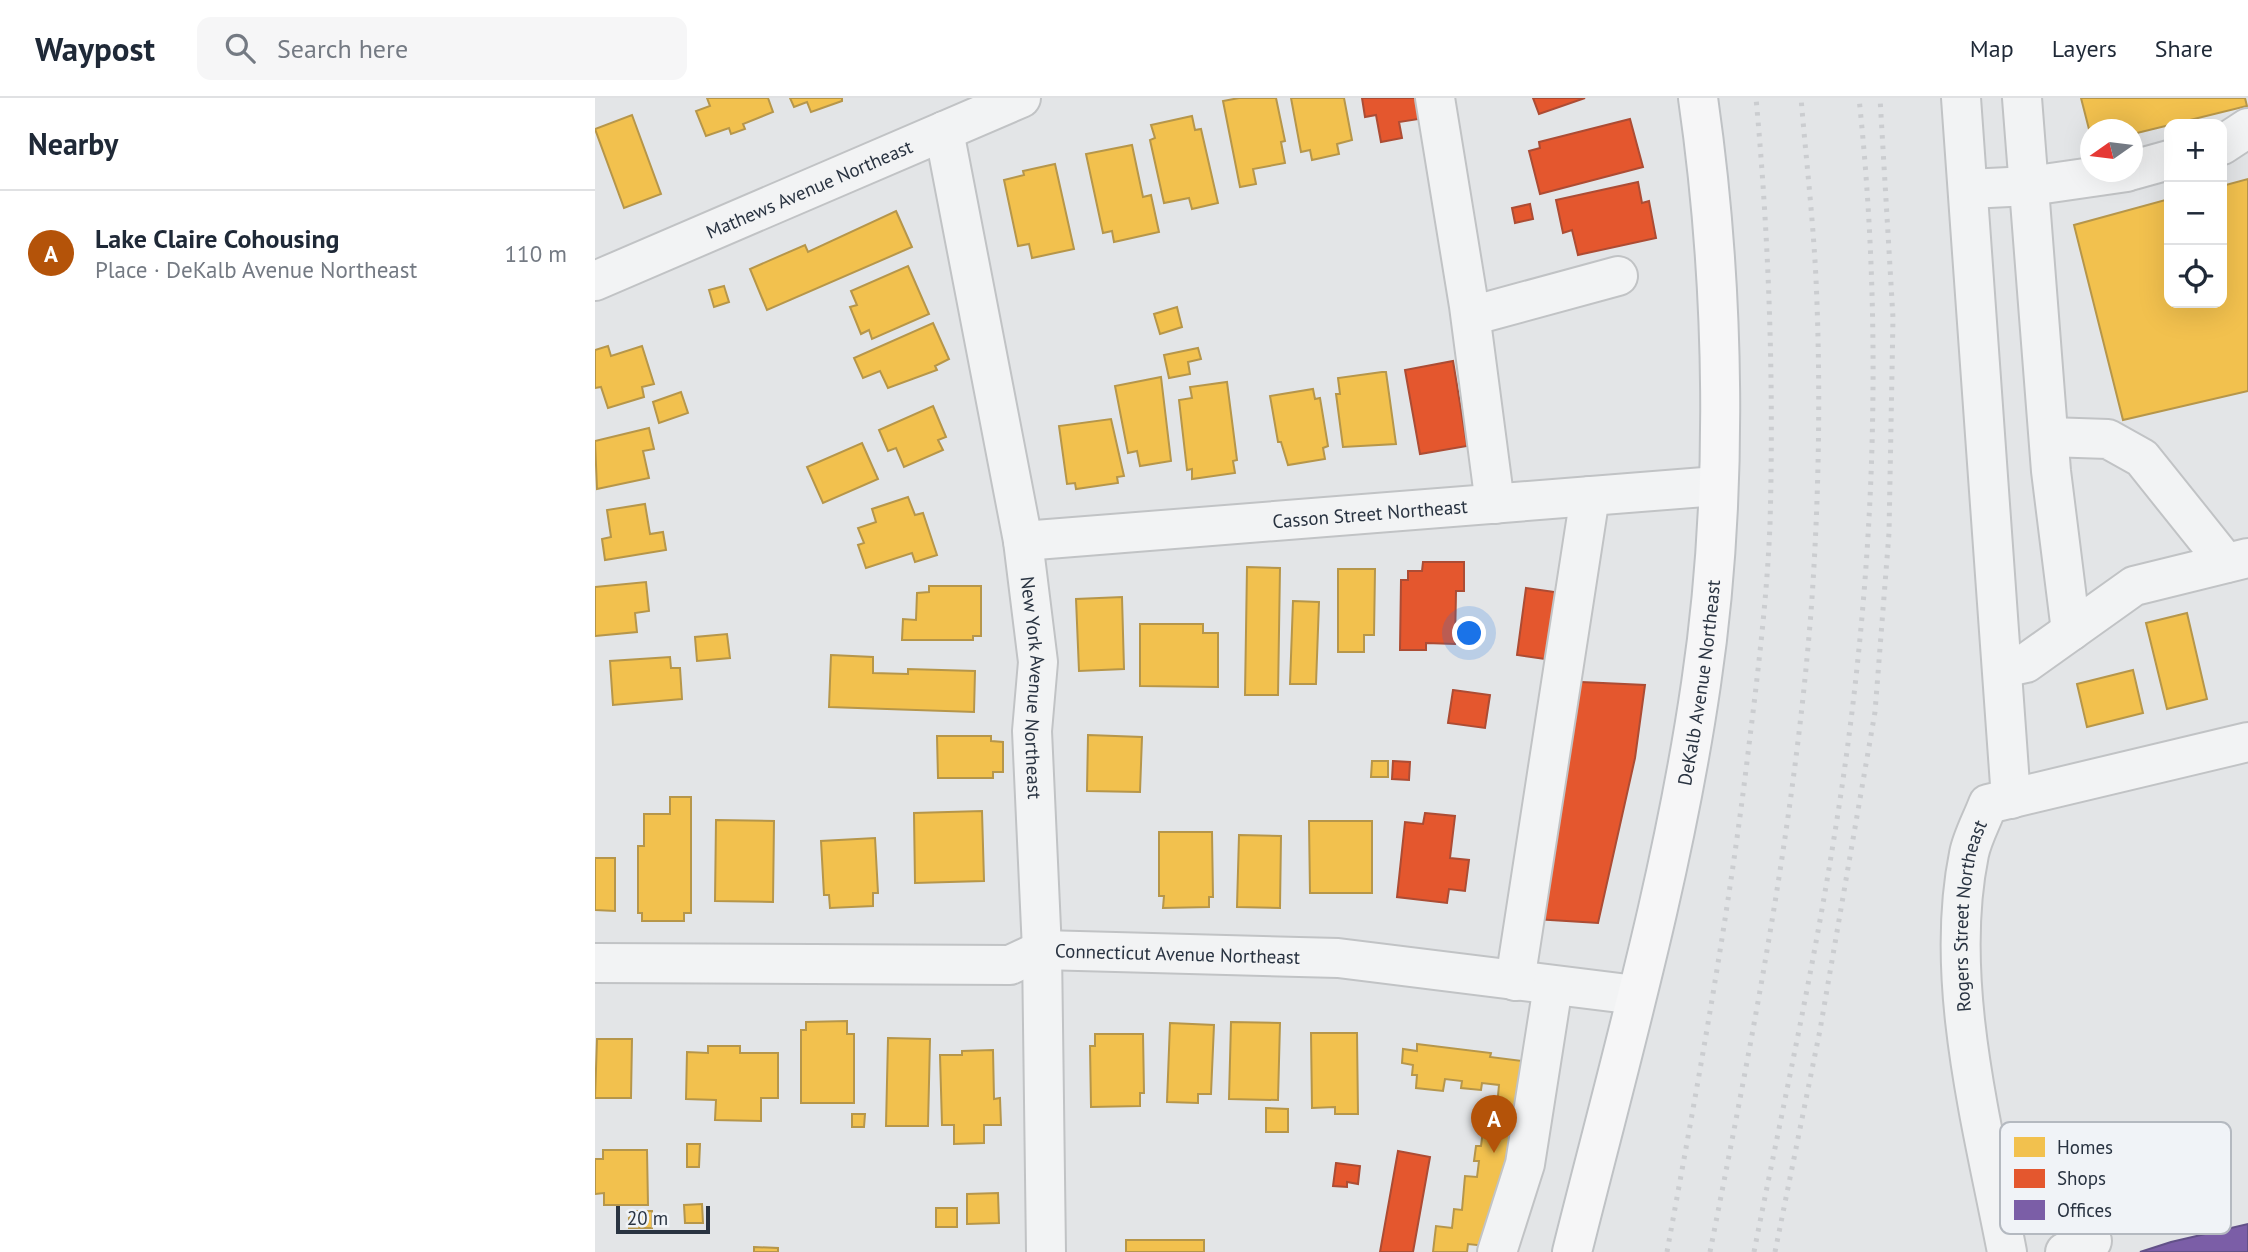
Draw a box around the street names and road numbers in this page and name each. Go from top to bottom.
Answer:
street label: Mathews Avenue Northeast [702,134,916,244]
street label: Casson Street Northeast [1271,494,1469,533]
street label: New York Avenue Northeast [1015,575,1050,800]
street label: DeKalb Avenue Northeast [1672,578,1725,787]
street label: Rogers Street Northeast [1949,815,1992,1013]
street label: Connecticut Avenue Northeast [1055,938,1301,969]

